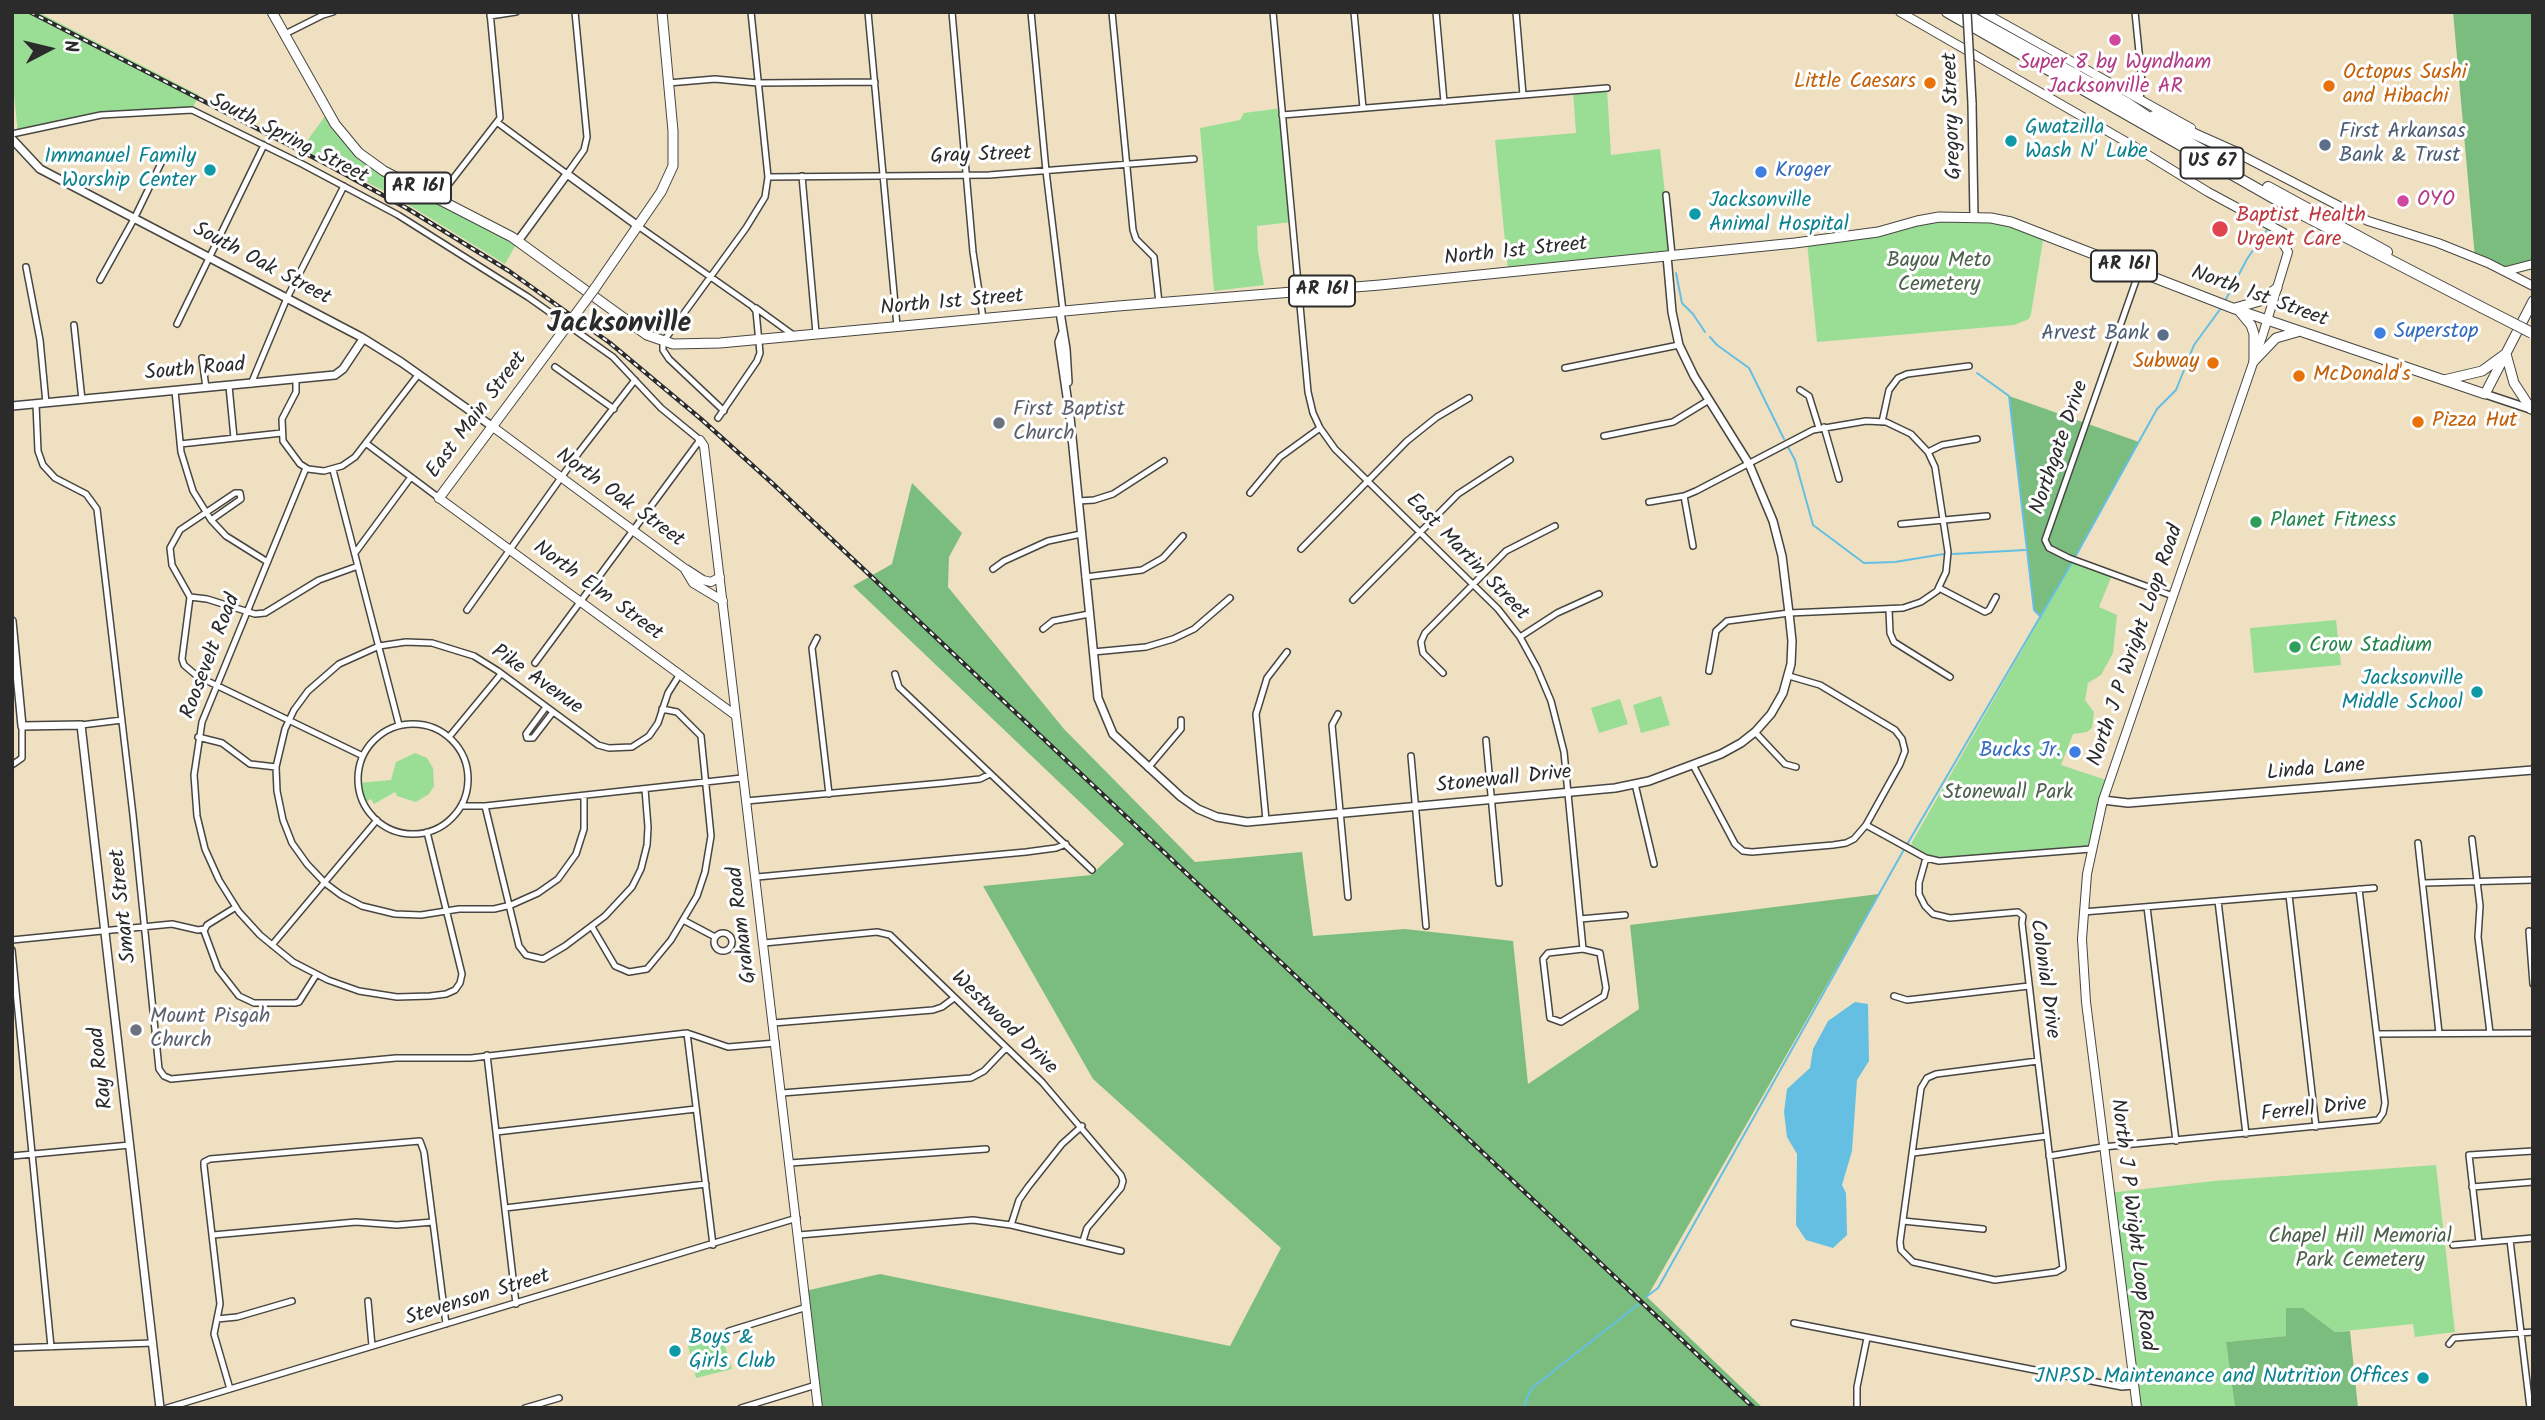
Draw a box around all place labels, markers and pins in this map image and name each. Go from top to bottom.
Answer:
marker: Super 8 by Wyndham Jacksonville AR [2107,32,2123,48]
place label: Super 8 by Wyndham Jacksonville AR [2019,51,2211,101]
place label: Octopus Sushi and Hibachi [2343,61,2467,111]
place label: Little Caesars [1794,70,1916,96]
marker: Little Caesars [1922,75,1938,91]
marker: Octopus Sushi and Hibachi [2321,78,2337,94]
place label: Gwatzilla Wash N' Lube [2025,116,2148,166]
place label: First Arkansas Bank & Trust [2339,120,2466,170]
marker: Gwatzilla Wash N' Lube [2003,133,2019,149]
marker: First Arkansas Bank & Trust [2317,137,2333,153]
place label: Immanuel Family Worship Center [44,145,196,195]
place label: Kroger [1775,159,1830,185]
marker: Immanuel Family Worship Center [202,162,218,178]
marker: Kroger [1753,164,1769,180]
place label: OYO [2417,188,2455,214]
place label: Jacksonville Animal Hospital [1709,189,1849,239]
marker: OYO [2395,193,2411,209]
place label: Baptist Health Urgent Care [2236,204,2366,254]
marker: Jacksonville Animal Hospital [1687,206,1703,222]
marker: Baptist Health Urgent Care [2210,219,2230,239]
place label: Superstop [2394,320,2478,346]
place label: Arvest Bank [2041,322,2149,348]
marker: Superstop [2372,325,2388,341]
marker: Arvest Bank [2155,327,2171,343]
place label: Subway [2133,350,2199,376]
marker: Subway [2205,355,2221,371]
place label: McDonald's [2313,363,2411,389]
marker: McDonald's [2291,368,2307,384]
place label: First Baptist Church [1013,398,1125,448]
place label: Pizza Hut [2432,409,2517,435]
marker: Pizza Hut [2410,414,2426,430]
marker: First Baptist Church [991,415,1007,431]
place label: Planet Fitness [2270,509,2396,535]
marker: Planet Fitness [2248,514,2264,530]
place label: Crow Stadium [2309,634,2432,660]
marker: Crow Stadium [2287,639,2303,655]
place label: Jacksonville Middle School [2342,667,2463,717]
marker: Jacksonville Middle School [2469,684,2485,700]
place label: Bucks Jr. [1979,739,2061,765]
marker: Bucks Jr. [2067,744,2083,760]
place label: Mount Pisgah Church [150,1005,270,1055]
marker: Mount Pisgah Church [128,1022,144,1038]
place label: Boys & Girls Club [689,1326,775,1376]
marker: Boys & Girls Club [667,1343,683,1359]
place label: JNPSD Maintenance and Nutrition Offices [2035,1365,2409,1391]
marker: JNPSD Maintenance and Nutrition Offices [2415,1370,2431,1386]

